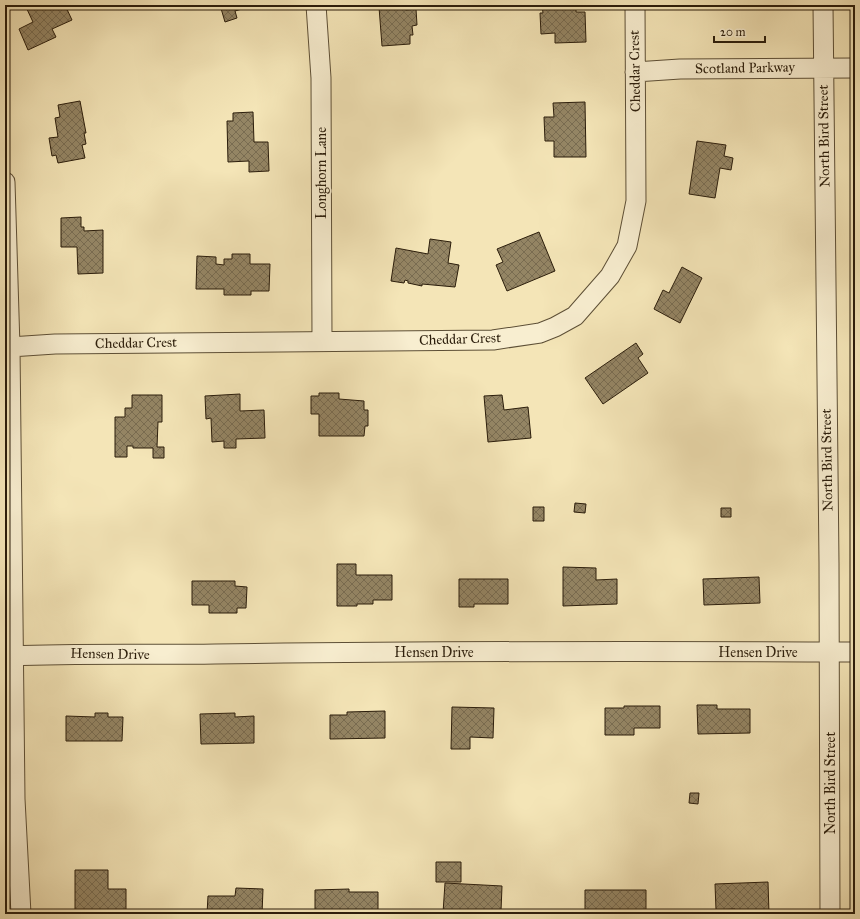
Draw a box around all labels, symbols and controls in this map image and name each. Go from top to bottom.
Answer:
scale bar [714,18,765,44]
text: 20 m [720,25,746,39]
street label: Cheddar Crest [626,30,644,112]
street label: Scotland Parkway [695,59,796,77]
street label: North Bird Street [815,84,833,188]
street label: Longhorn Lane [313,127,330,219]
street label: Cheddar Crest [419,329,501,349]
street label: Cheddar Crest [95,334,177,352]
street label: North Bird Street [818,408,836,512]
street label: Hensen Drive [394,644,474,661]
street label: Hensen Drive [718,644,798,661]
street label: Hensen Drive [70,645,150,663]
street label: North Bird Street [822,732,839,834]

